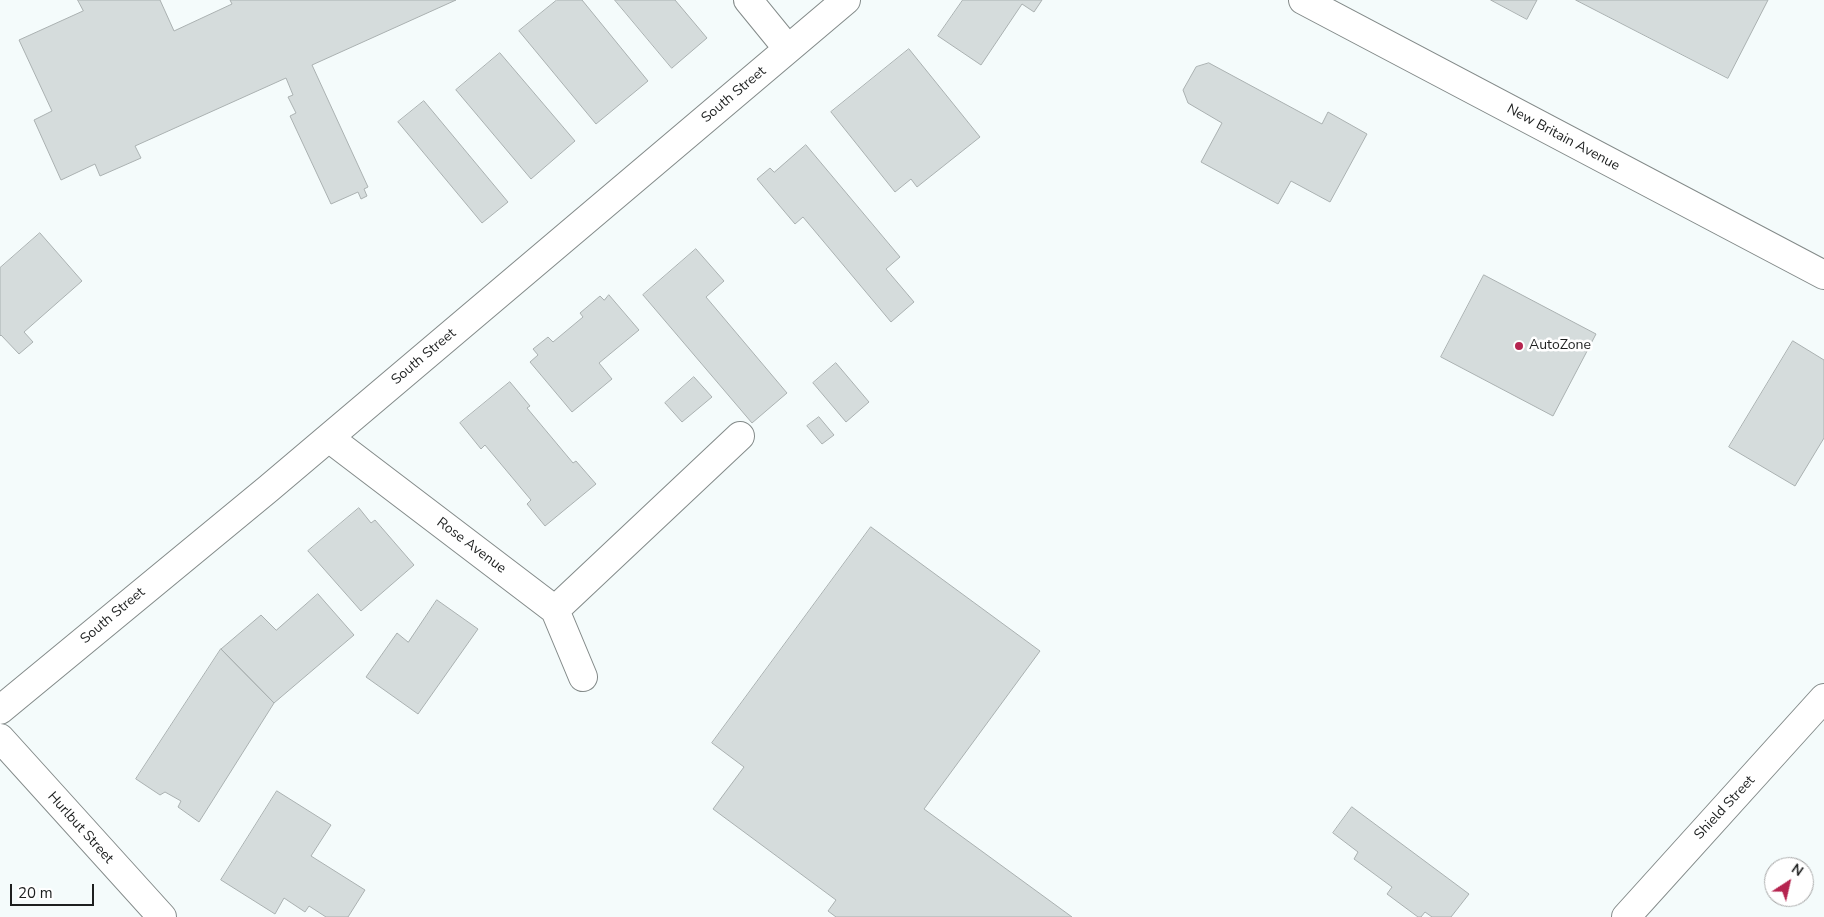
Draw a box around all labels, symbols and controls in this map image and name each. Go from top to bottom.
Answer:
street label: South Street [698,63,770,127]
street label: New Britain Avenue [1504,101,1622,175]
street label: South Street [388,325,460,389]
place label: AutoZone [1529,338,1591,354]
marker: AutoZone [1513,340,1525,352]
street label: Rose Avenue [433,514,509,578]
street label: South Street [77,584,149,648]
street label: Shield Street [1691,773,1759,843]
street label: Hurlbut Street [44,789,116,867]
north arrow [1764,857,1814,907]
text: N [1788,859,1807,881]
scale bar [12,874,96,906]
text: 20 m [18,883,53,903]

